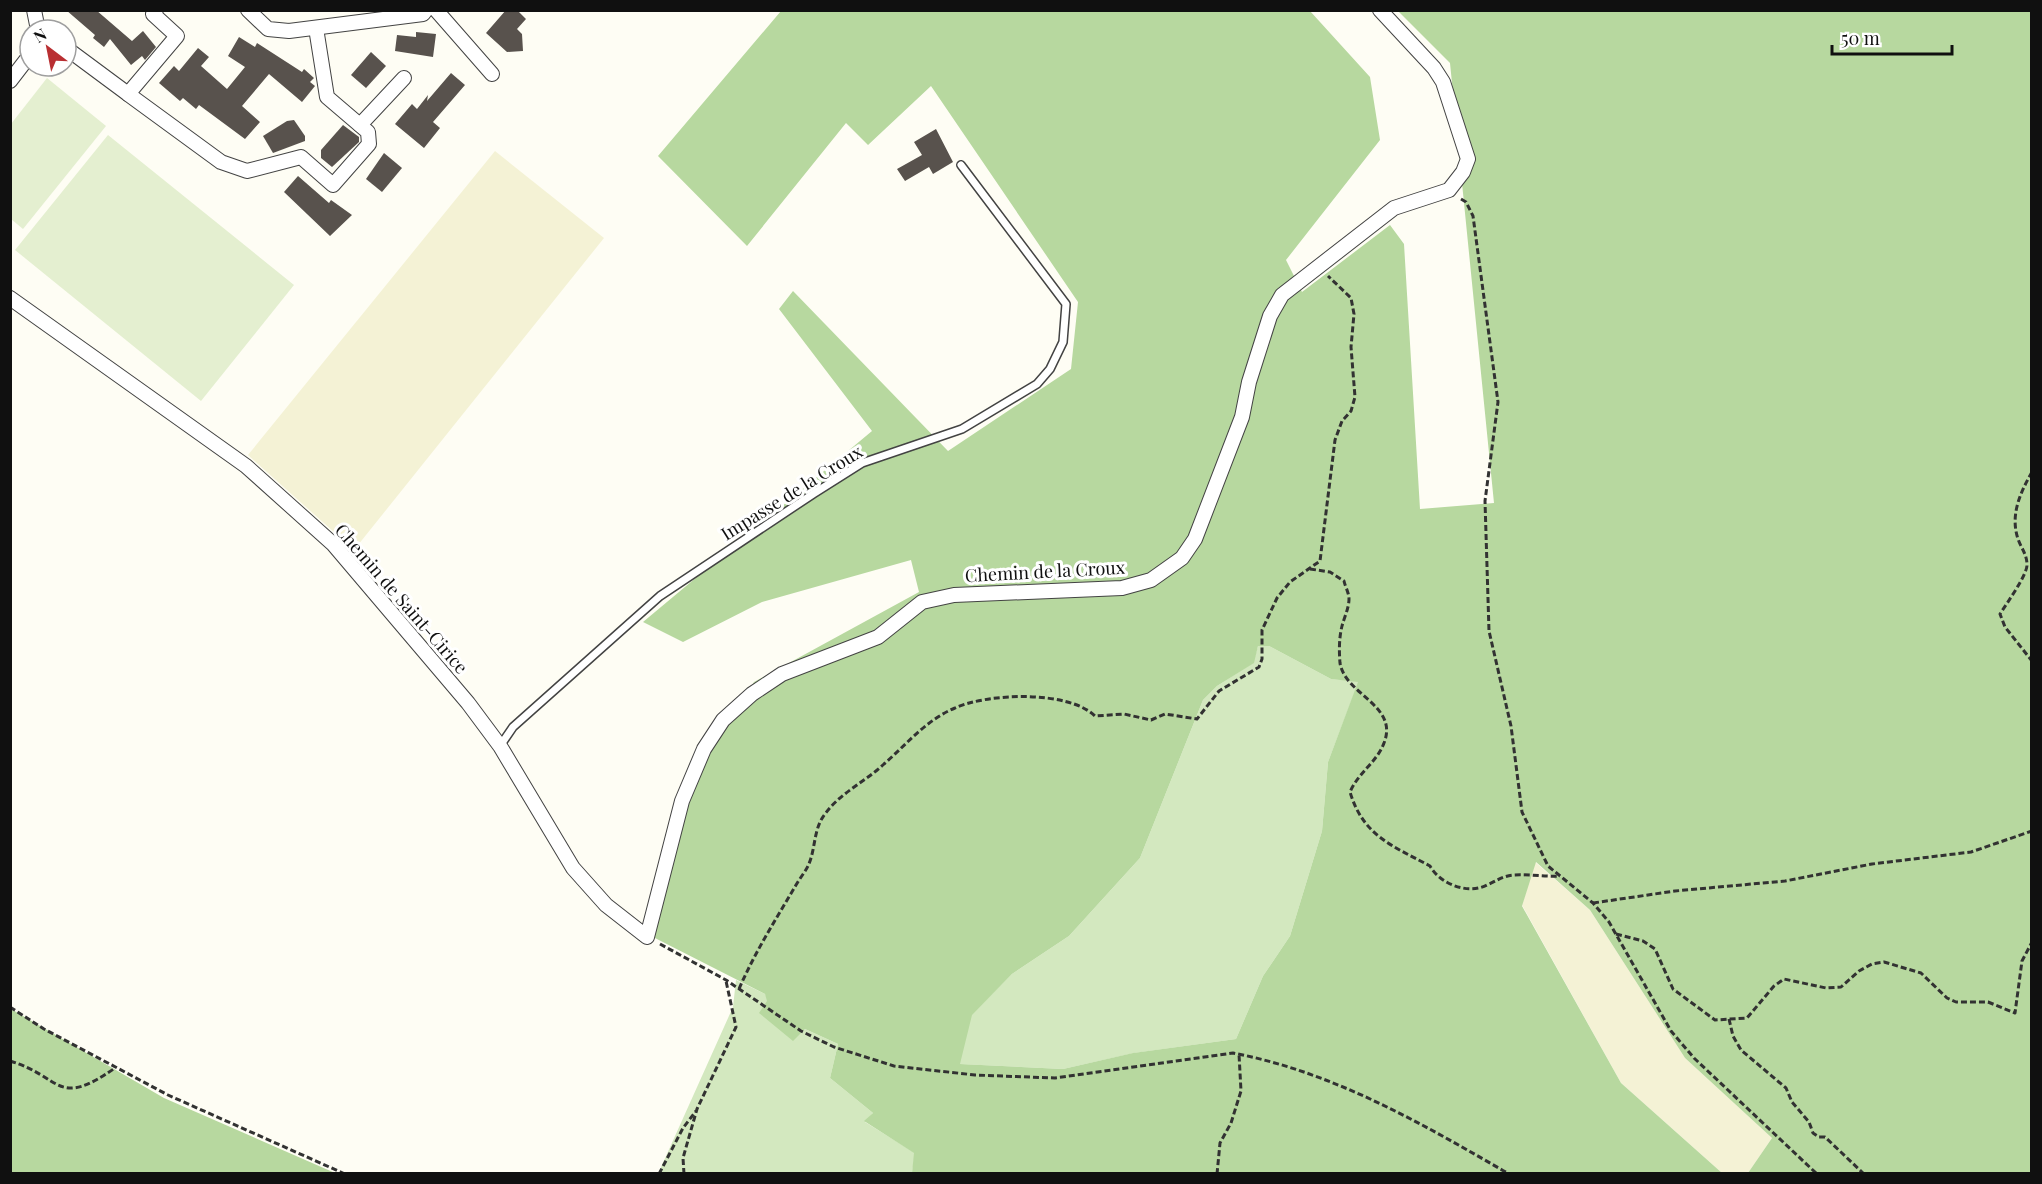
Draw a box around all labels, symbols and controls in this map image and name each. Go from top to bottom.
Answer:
north arrow [18,18,78,78]
scale bar [1832,18,1952,56]
text: N [29,23,51,47]
text: 50 m [1841,26,1880,50]
street label: Impasse de la Croux [716,439,867,545]
street label: Chemin de Saint-Cirice [330,518,474,678]
street label: Chemin de la Croux [964,555,1126,587]

